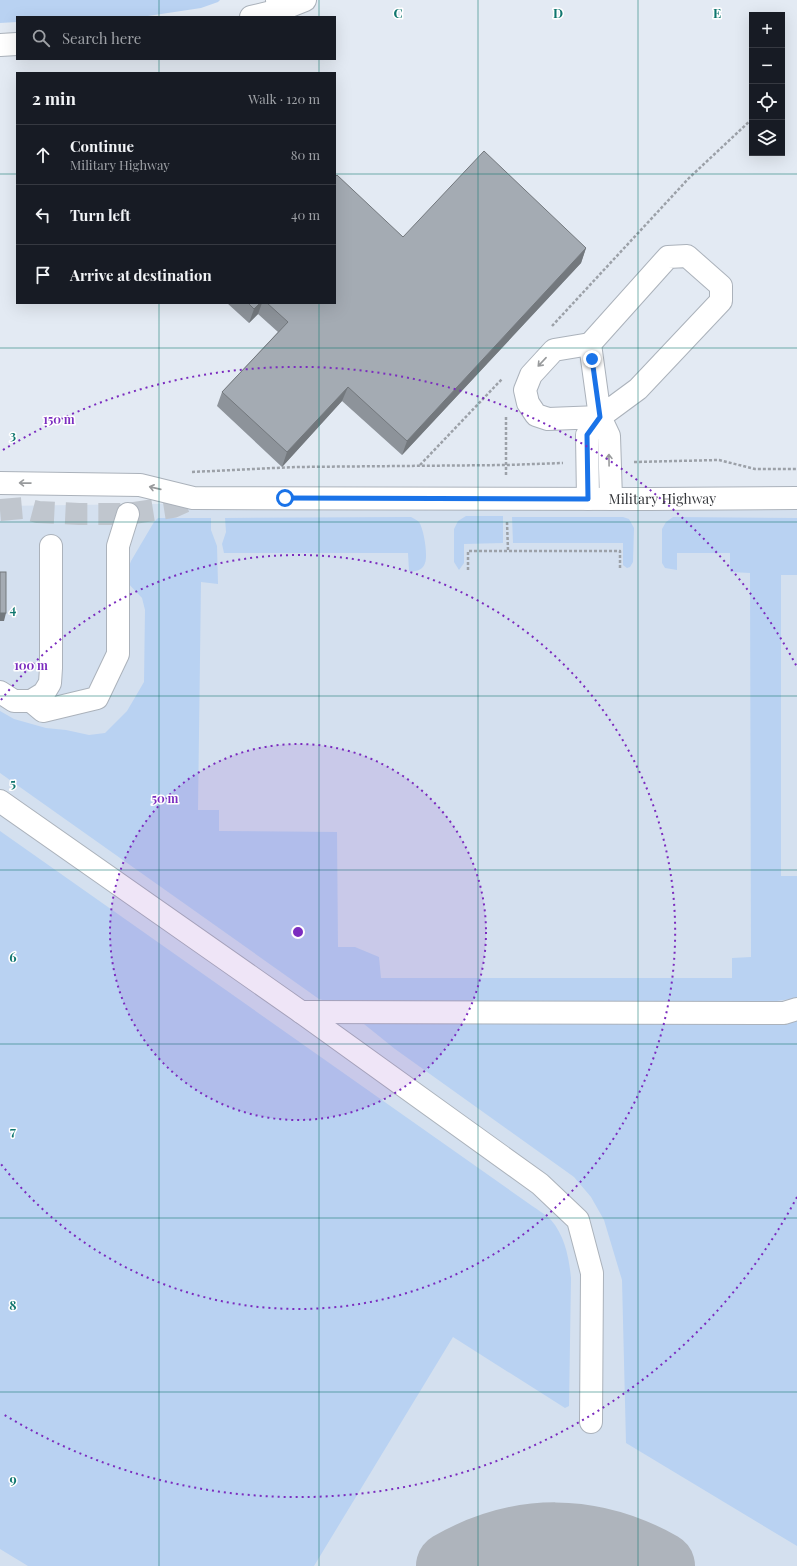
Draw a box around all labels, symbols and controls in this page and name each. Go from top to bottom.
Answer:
text: C [393,4,403,21]
text: D [553,4,563,21]
text: E [713,4,721,21]
map controls [749,12,785,156]
button: + [749,12,785,48]
search box [16,16,336,60]
icon: search [30,27,52,49]
text: Search here [62,28,141,48]
button: − [749,48,785,84]
button: locate [749,84,785,120]
text: 2 min [32,87,76,109]
text: Walk · 120 m [248,90,320,107]
button: layers [749,120,785,156]
text: Continue [70,136,134,156]
icon: ahead [32,144,54,166]
text: 80 m [291,146,320,163]
text: Military Highway [70,156,170,173]
icon: left [32,204,54,226]
text: Turn left [70,205,131,225]
text: 40 m [291,206,320,223]
icon: arrive [32,264,54,286]
text: Arrive at destination [70,265,212,285]
route end [583,350,601,368]
one-way arrow [538,357,547,367]
text: 150 m [43,411,75,427]
text: 3 [10,426,16,443]
one-way arrow [606,454,613,467]
one-way arrow [19,479,32,487]
one-way arrow [149,484,162,492]
route start [276,489,294,507]
street label: Military Highway [609,489,716,508]
text: 4 [10,600,17,617]
text: 100 m [14,657,48,673]
text: 5 [10,774,16,791]
text: 50 m [152,790,179,806]
centre of rings [291,925,305,939]
text: 6 [9,948,17,965]
text: 7 [10,1122,16,1139]
text: 8 [9,1296,17,1313]
text: 9 [9,1470,17,1487]

